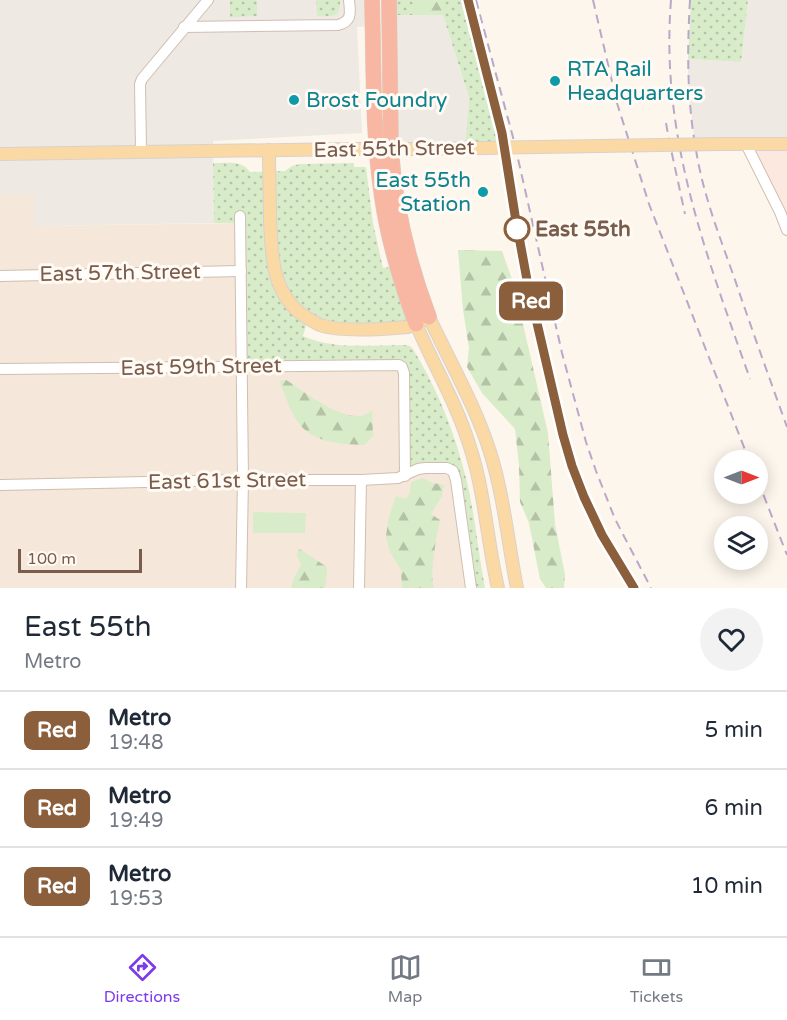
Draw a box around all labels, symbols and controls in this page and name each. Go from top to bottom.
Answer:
place label: RTA Rail Headquarters [567,57,703,106]
marker: RTA Rail Headquarters [548,74,562,88]
place label: Brost Foundry [306,88,447,113]
marker: Brost Foundry [287,93,301,107]
street label: East 55th Street [313,135,475,163]
place label: East 55th Station [375,168,471,217]
marker: East 55th Station [476,185,490,199]
marker: East 55th [504,216,530,242]
place label: East 55th [535,217,631,242]
street label: East 57th Street [39,259,201,287]
line badge: Red [496,282,566,320]
text: Red [511,289,551,314]
street label: East 59th Street [120,353,282,381]
north arrow [714,450,768,504]
map controls [714,450,768,570]
street label: East 61st Street [148,467,306,495]
button: layers [714,516,768,570]
scale bar [18,546,142,574]
text: 100 m [27,549,76,569]
button: heart [700,608,763,671]
text: East 55th [24,610,152,644]
text: Metro [24,650,82,674]
text: Metro [108,705,171,731]
text: 5 min [704,717,763,743]
text: Red [37,718,77,743]
text: 19:48 [108,731,163,755]
text: Metro [108,783,171,809]
text: 6 min [704,795,763,821]
text: Red [37,796,77,821]
text: 19:49 [108,809,163,833]
text: Metro [108,861,171,887]
text: 10 min [691,873,763,899]
text: Red [37,874,77,899]
text: 19:53 [108,887,163,911]
tab: Directions [104,951,180,1007]
tab: Map [388,951,422,1007]
tab: Tickets [630,951,683,1007]

